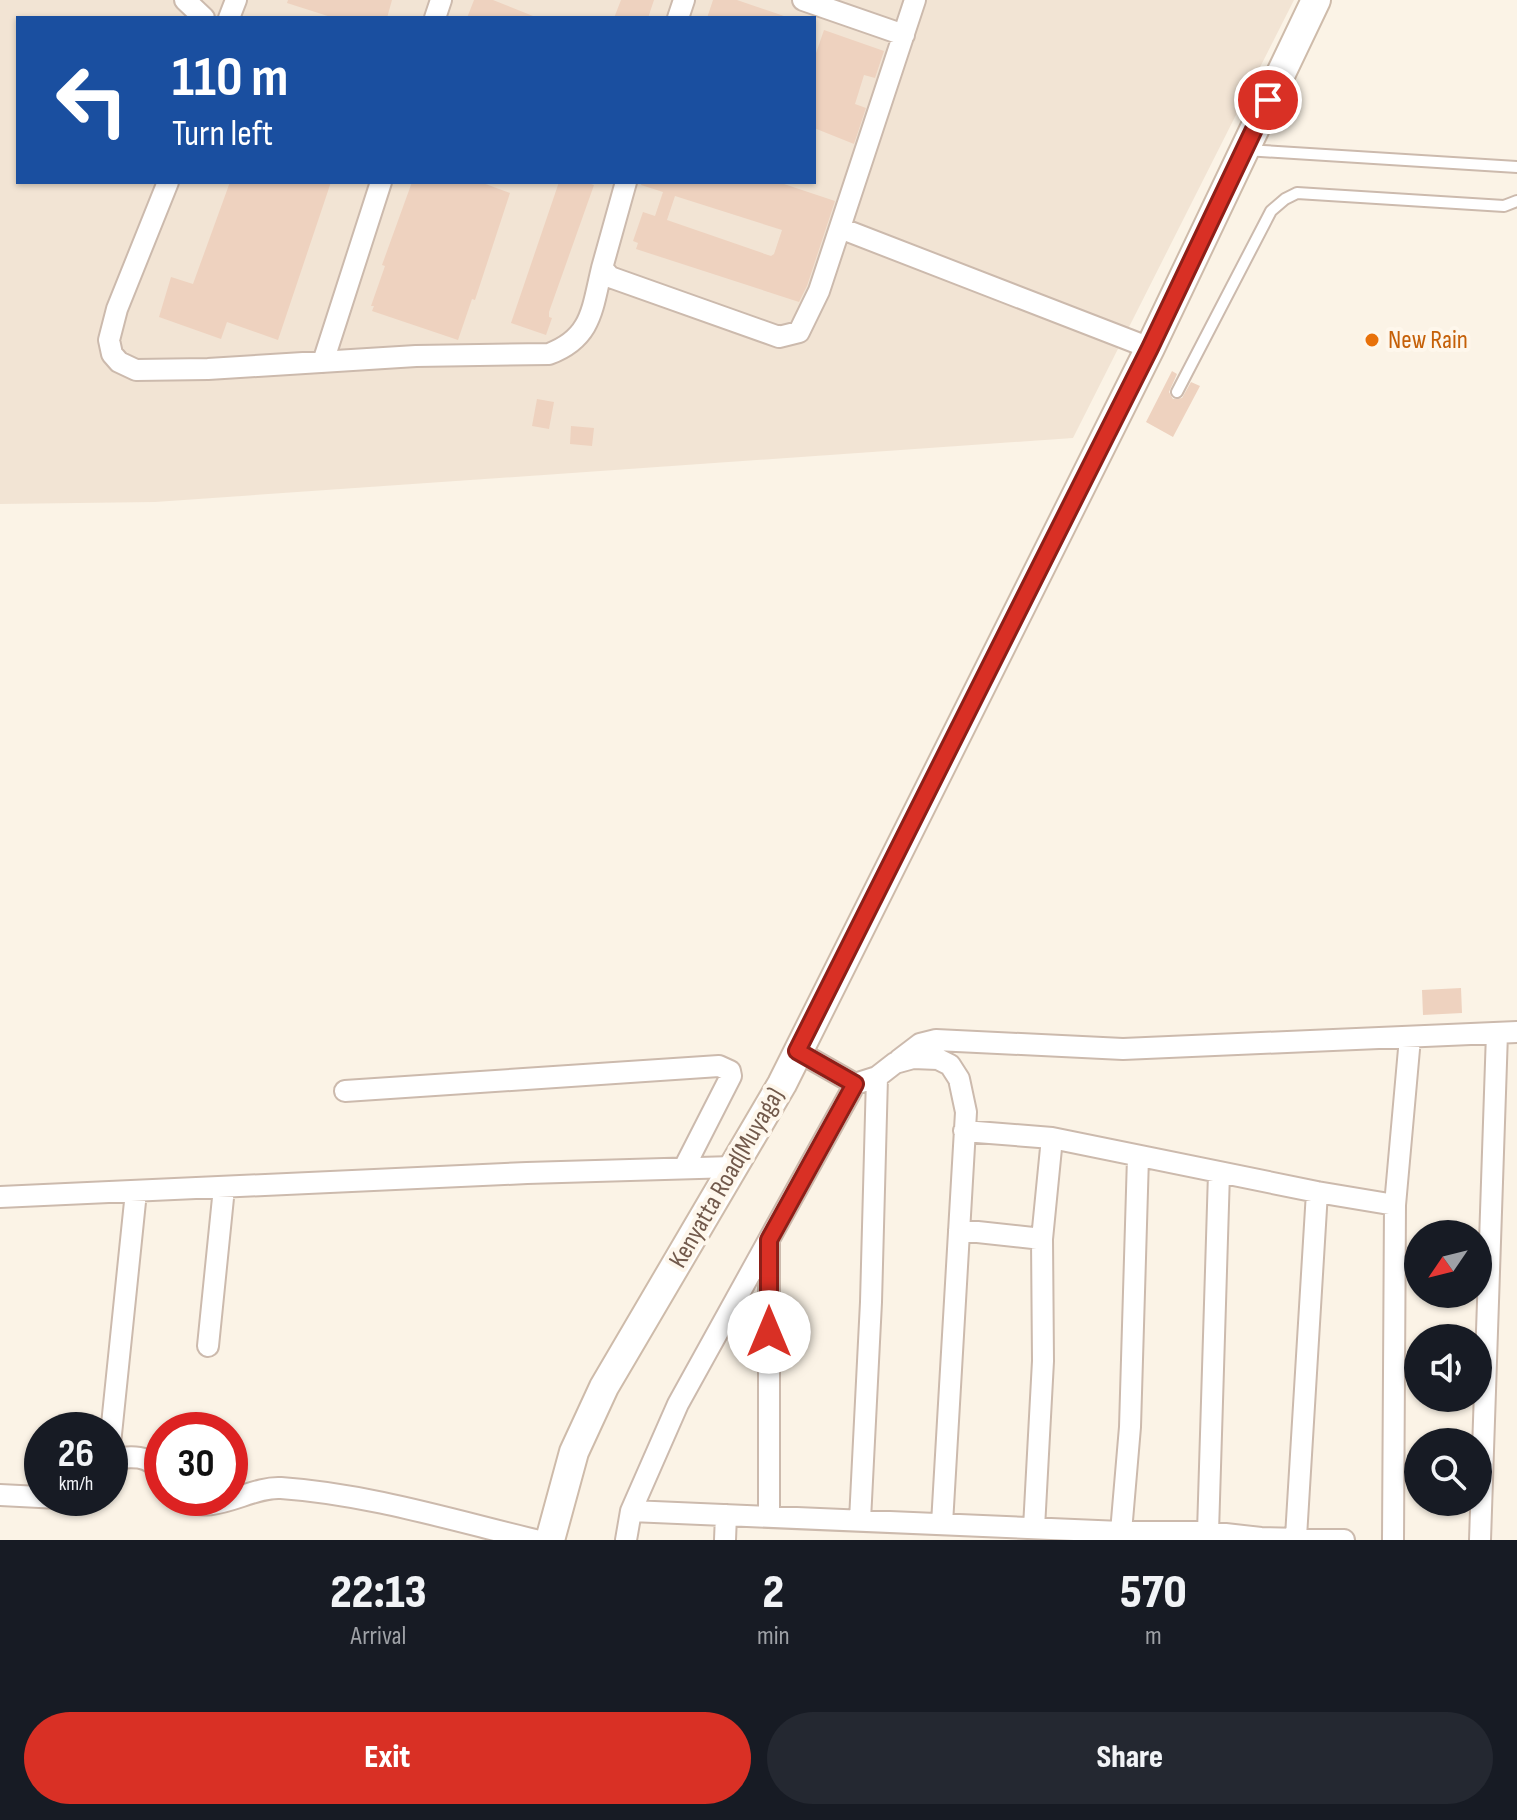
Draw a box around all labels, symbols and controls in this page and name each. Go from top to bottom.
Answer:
text: 110 m [172,45,288,112]
icon: left [40,48,144,152]
pin [1234,66,1302,134]
icon: arrive [1246,78,1290,122]
text: Turn left [172,113,273,156]
place label: New Rain [1388,325,1468,356]
marker: New Rain [1363,331,1381,349]
street label: Kenyatta Road(Muyaga) [663,1082,791,1274]
north arrow [1404,1220,1492,1308]
map controls [1404,1220,1492,1516]
position arrow [727,1290,811,1374]
button: sound [1404,1324,1492,1412]
speed limit sign: 30 [144,1412,248,1516]
button: search [1404,1428,1492,1516]
text: 26 [58,1430,94,1478]
text: km/h [59,1472,93,1496]
text: 22:13 [330,1564,427,1621]
text: 2 [763,1564,784,1621]
text: 570 [1120,1564,1187,1621]
text: Arrival [351,1621,406,1652]
text: min [757,1621,790,1652]
text: m [1145,1621,1162,1652]
button: Exit [24,1712,751,1804]
button: Share [767,1712,1493,1804]

